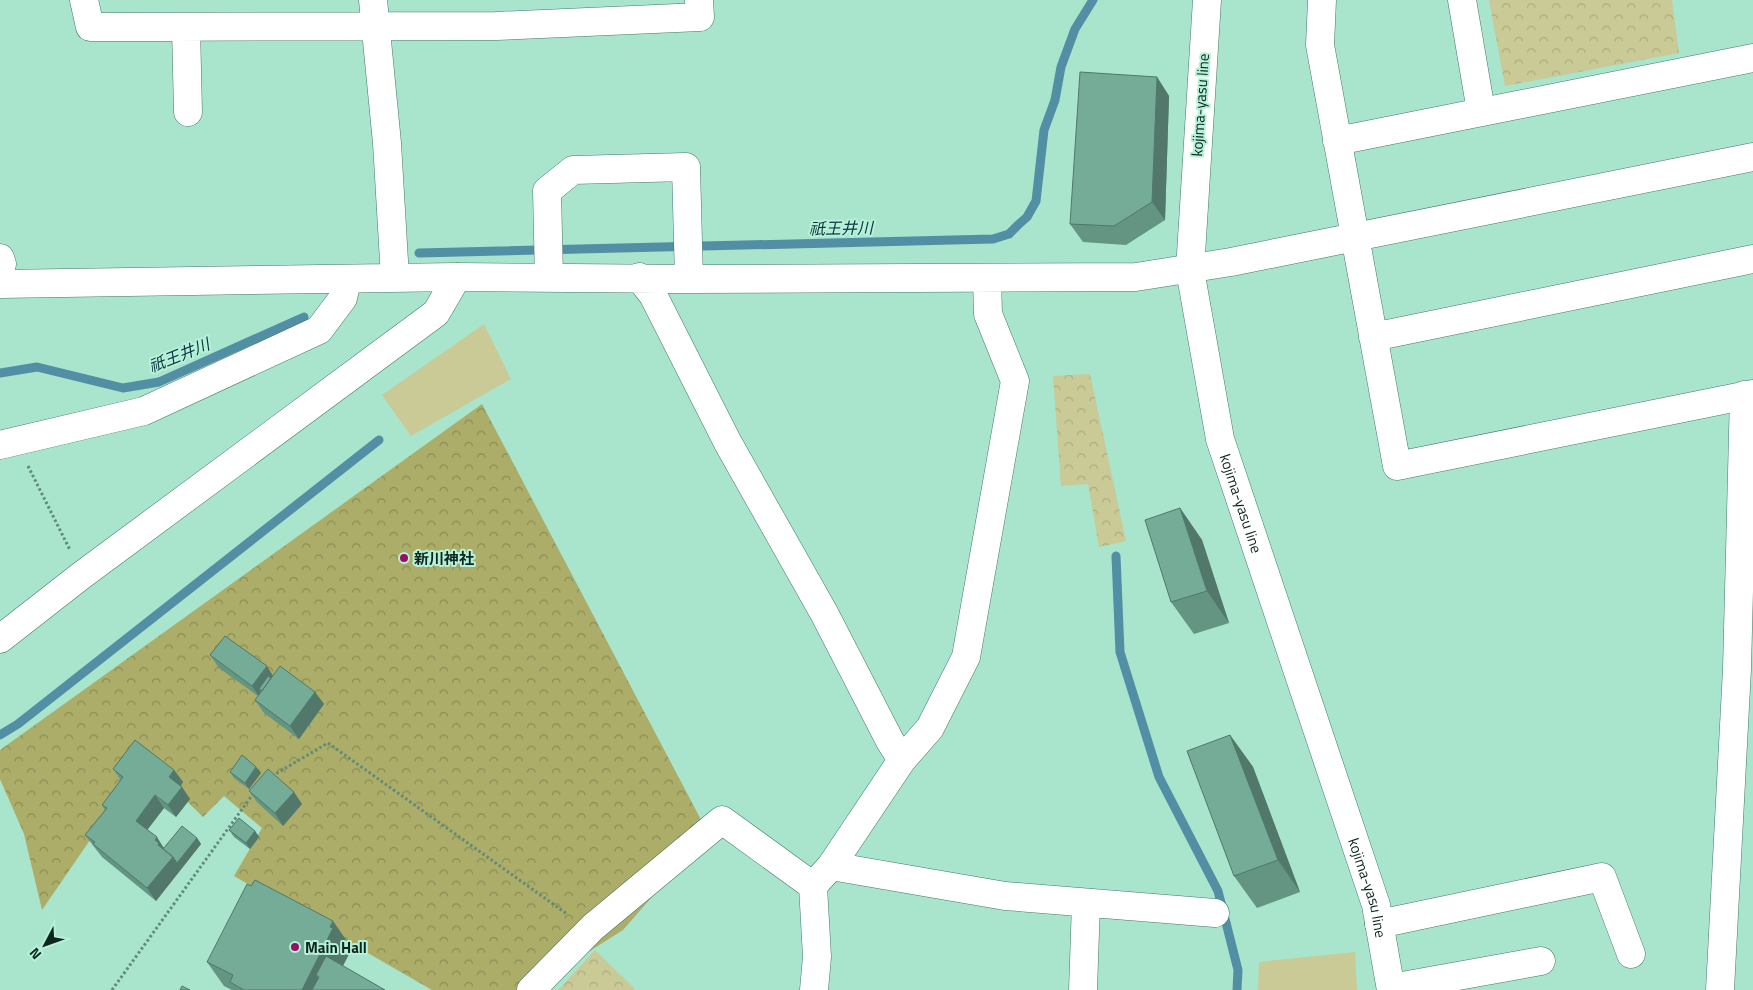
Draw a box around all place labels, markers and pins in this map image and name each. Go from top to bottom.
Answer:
place label: 新川神社 [414,547,474,570]
marker: 新川神社 [398,552,410,564]
place label: Main Hall [305,936,367,959]
marker: Main Hall [289,941,301,953]

